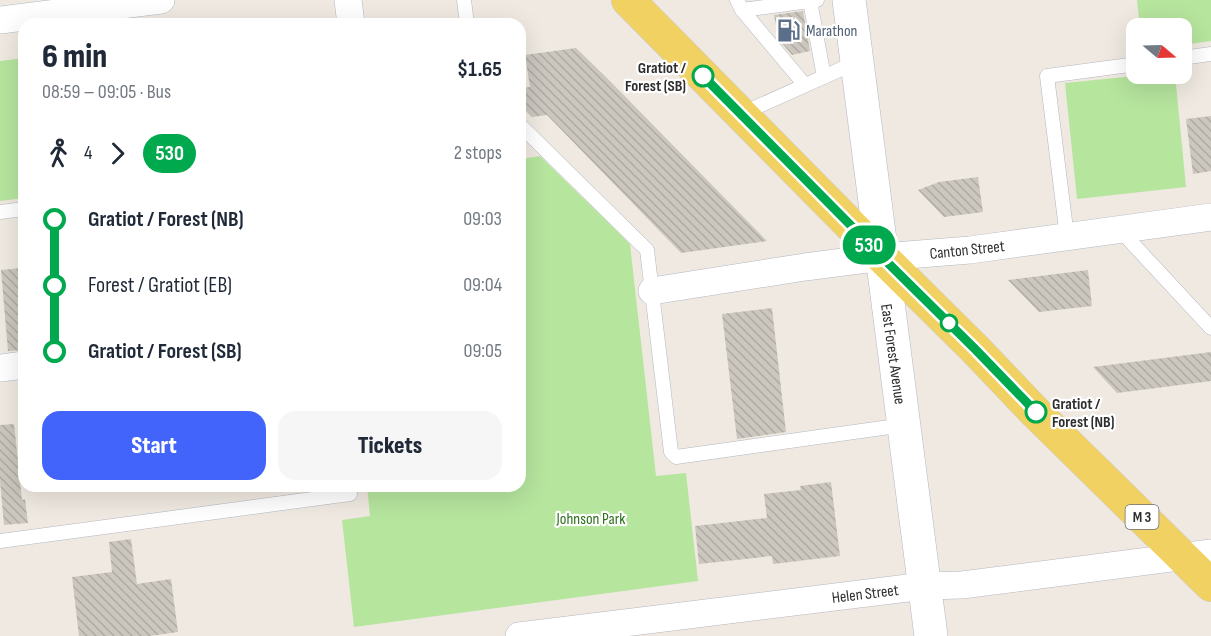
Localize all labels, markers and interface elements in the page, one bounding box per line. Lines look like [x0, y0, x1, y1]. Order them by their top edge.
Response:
fuel station icon: Marathon [775, 17, 801, 43]
north arrow [1126, 18, 1192, 84]
map controls [1126, 18, 1192, 84]
place label: Marathon [806, 22, 857, 41]
text: 6 min [42, 37, 107, 77]
text: $1.65 [457, 56, 502, 83]
place label: Gratiot / Forest (SB) [625, 59, 687, 96]
marker: Gratiot / Forest (SB) [692, 65, 714, 87]
text: 08:59 – 09:05 · Bus [42, 80, 171, 104]
icon: walk [42, 137, 75, 170]
icon: forward [101, 137, 134, 170]
text: 4 [84, 141, 92, 165]
text: 530 [155, 141, 184, 166]
text: 2 stops [454, 141, 502, 165]
text: Gratiot / Forest (NB) [88, 206, 244, 233]
text: 09:03 [463, 207, 502, 231]
line badge: 530 [834, 226, 904, 264]
text: 530 [855, 233, 883, 258]
street label: Canton Street [929, 237, 1006, 264]
text: Forest / Gratiot (EB) [88, 272, 232, 299]
text: 09:04 [463, 273, 502, 297]
street label: East Forest Avenue [876, 303, 909, 406]
unlabelled marker [940, 314, 958, 332]
text: Gratiot / Forest (SB) [88, 338, 242, 365]
text: 09:05 [464, 339, 502, 363]
place label: Gratiot / Forest (NB) [1052, 395, 1114, 432]
marker: Gratiot / Forest (NB) [1025, 401, 1047, 423]
button: Start [42, 411, 266, 480]
button: Tickets [278, 411, 502, 480]
road number: M 3 [1126, 505, 1158, 529]
park label: Johnson Park [556, 510, 625, 529]
street label: Helen Street [831, 581, 900, 608]

